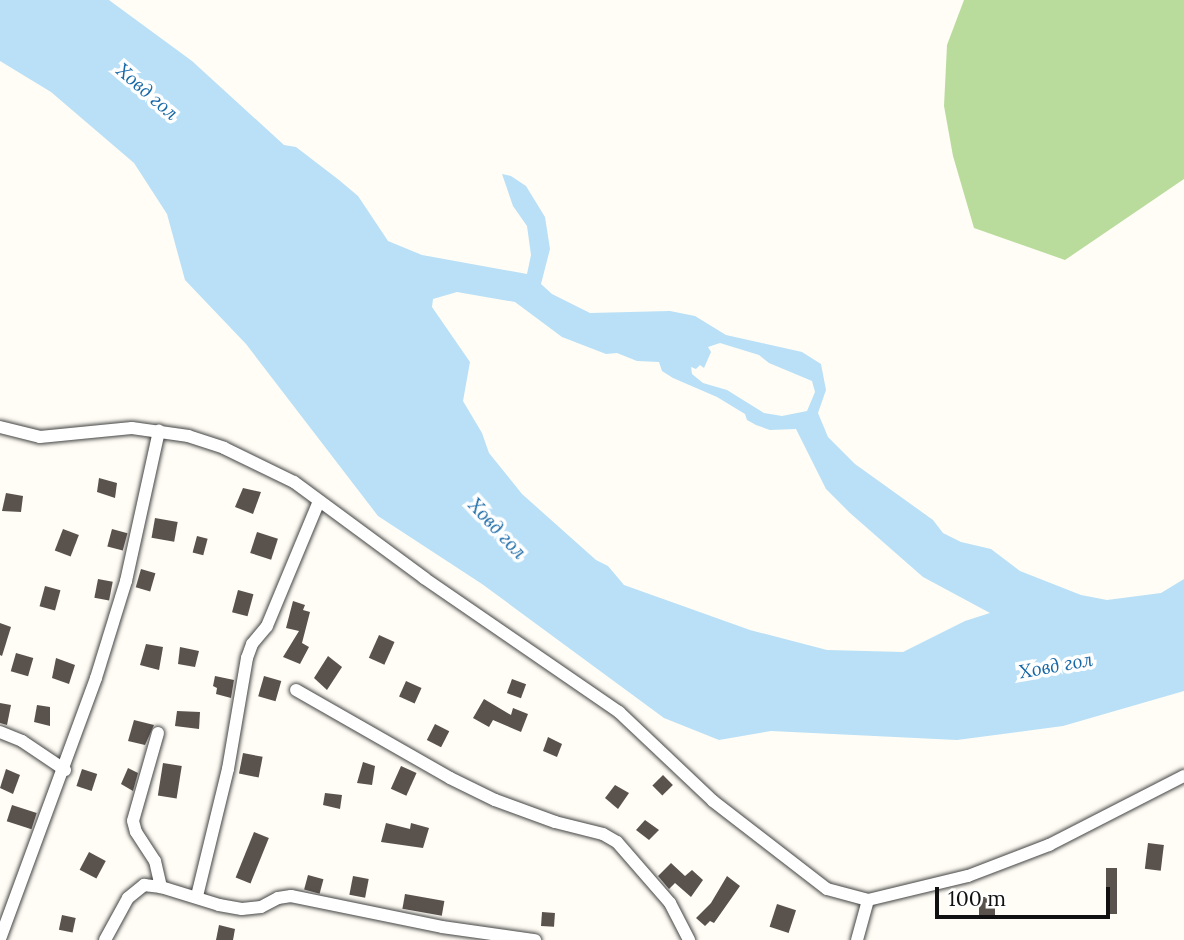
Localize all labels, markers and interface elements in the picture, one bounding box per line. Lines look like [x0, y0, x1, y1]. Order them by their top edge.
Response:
water label: Ховд гол [111, 59, 183, 125]
water label: Ховд гол [463, 494, 531, 564]
water label: Ховд гол [1017, 648, 1095, 684]
scale bar [939, 874, 1114, 918]
text: 100 m [948, 885, 1006, 912]

